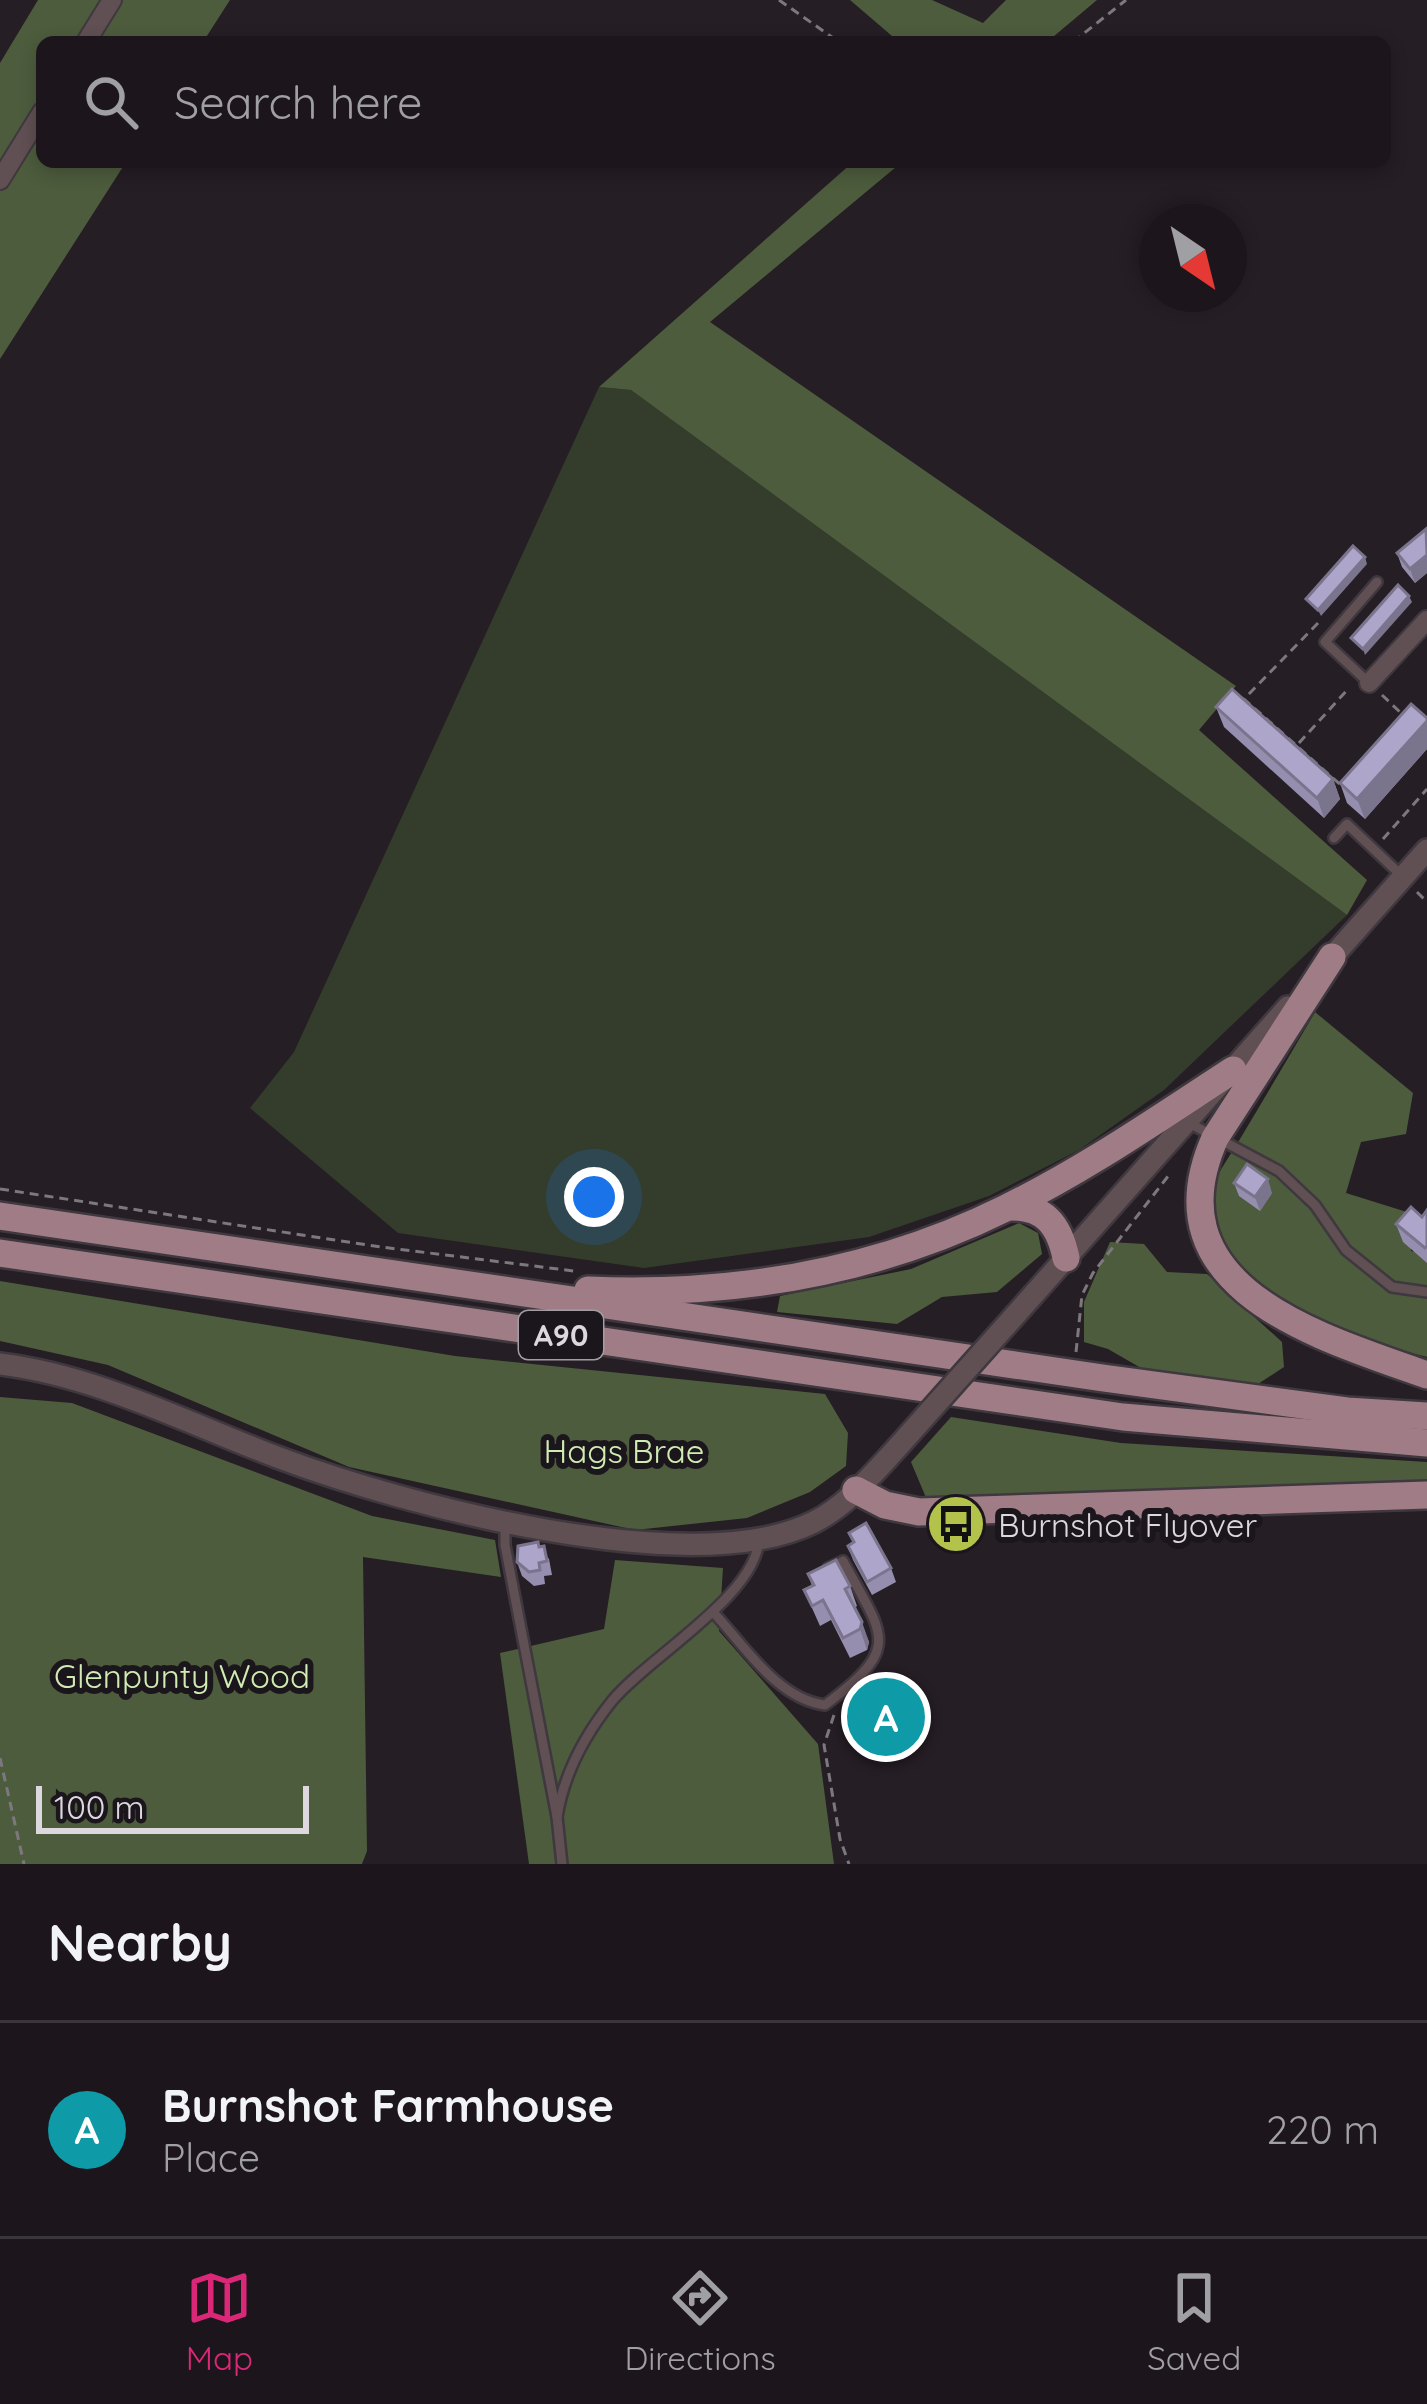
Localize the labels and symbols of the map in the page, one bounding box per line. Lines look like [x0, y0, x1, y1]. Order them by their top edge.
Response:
north arrow [1139, 204, 1247, 312]
your location [564, 1167, 624, 1227]
road number: A90 [519, 1311, 603, 1359]
park label: Hags Brae [544, 1430, 704, 1471]
bus stop icon: Burnshot Flyover [925, 1493, 987, 1555]
place label: Burnshot Flyover [998, 1504, 1257, 1545]
park label: Glenpunty Wood [54, 1655, 310, 1696]
pin: A [847, 1672, 925, 1762]
scale bar [36, 1780, 309, 1833]

